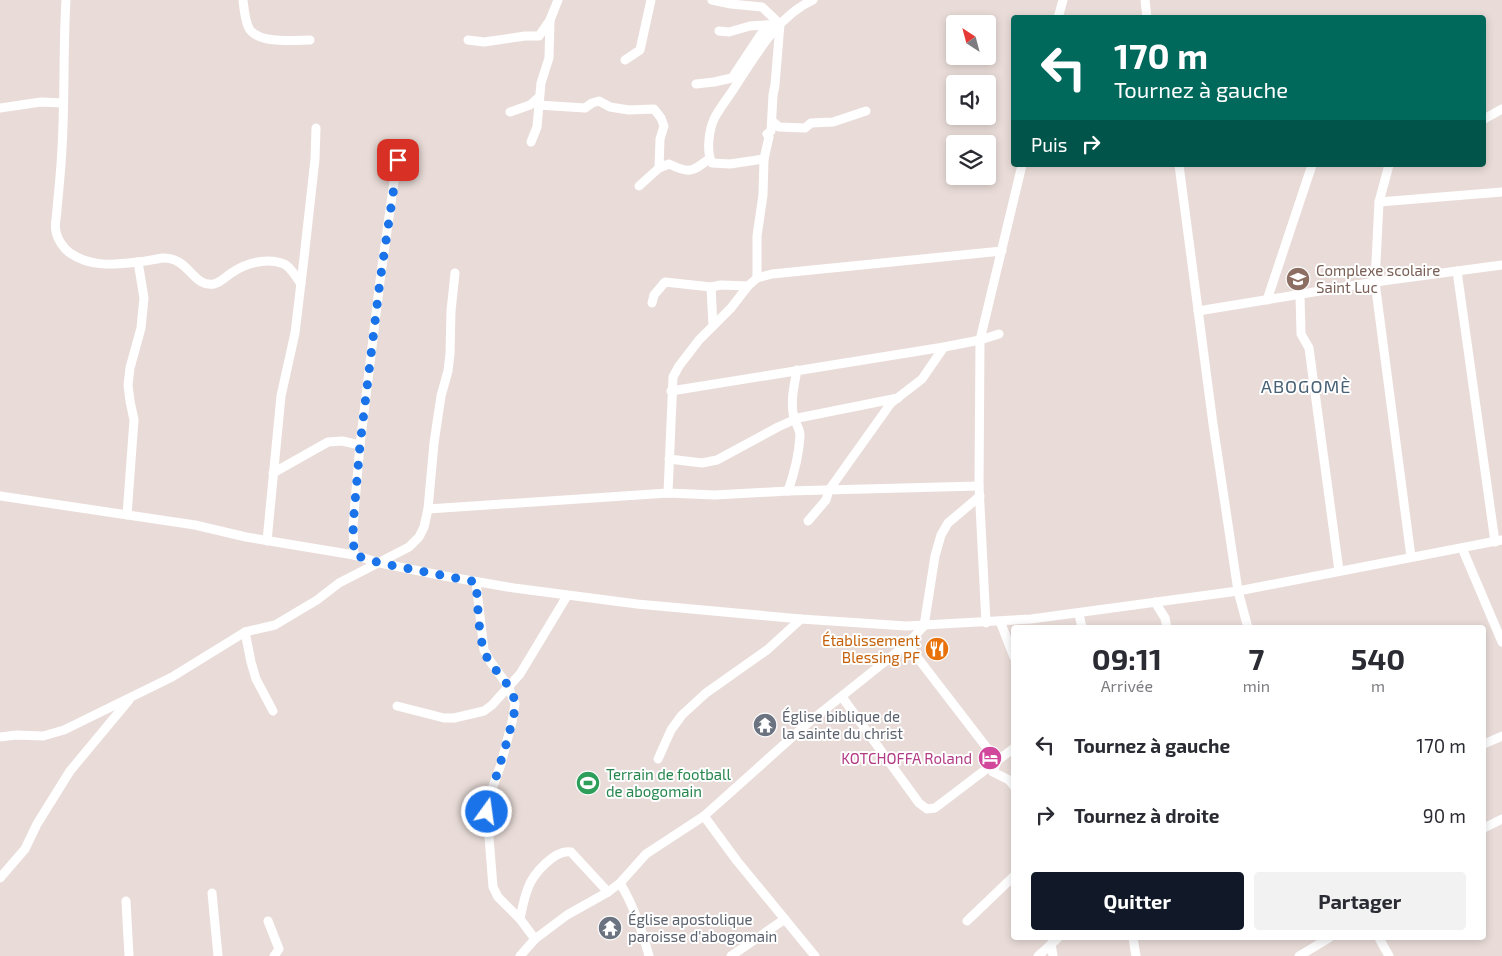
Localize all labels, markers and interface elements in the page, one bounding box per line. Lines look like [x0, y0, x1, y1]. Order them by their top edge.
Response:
north arrow [946, 15, 996, 65]
map controls [946, 15, 996, 185]
text: 170 m [1114, 34, 1208, 76]
icon: left [1031, 35, 1096, 100]
button: sound [946, 75, 996, 125]
text: Tournez à gauche [1114, 76, 1288, 102]
icon: right [1077, 130, 1105, 158]
text: Puis [1031, 133, 1067, 156]
button: layers [946, 135, 996, 185]
pin [377, 139, 419, 181]
icon: arrive [384, 146, 412, 174]
place label: Complexe scolaire Saint Luc [1316, 261, 1440, 296]
school or university icon: Complexe scolaire Saint Luc [1285, 266, 1311, 292]
district label: ABOGOMÈ [1261, 375, 1351, 397]
place label: Établissement Blessing PF [822, 631, 920, 666]
restaurant icon: Établissement Blessing PF [924, 636, 950, 662]
text: 09:11 [1092, 640, 1162, 676]
text: 7 [1248, 640, 1264, 676]
text: 540 [1351, 640, 1405, 676]
text: Arrivée [1101, 676, 1153, 695]
text: min [1243, 676, 1270, 695]
text: m [1371, 676, 1385, 695]
place label: Église biblique de la sainte du christ [782, 707, 903, 742]
temple icon: Église biblique de la sainte du christ [752, 712, 778, 738]
icon: left [1031, 731, 1059, 759]
text: Tournez à gauche [1074, 734, 1230, 757]
text: 170 m [1416, 734, 1466, 757]
hotel icon: KOTCHOFFA Roland [977, 745, 1003, 771]
place label: KOTCHOFFA Roland [841, 749, 972, 767]
place label: Terrain de football de abogomain [606, 765, 731, 800]
sports icon: Terrain de football de abogomain [575, 770, 601, 796]
position arrow [460, 785, 512, 837]
icon: right [1031, 801, 1059, 829]
text: Tournez à droite [1074, 804, 1220, 827]
text: 90 m [1423, 804, 1466, 827]
button: Quitter [1031, 872, 1244, 930]
button: Partager [1254, 872, 1466, 930]
place label: Église apostolique paroisse d'abogomain [628, 910, 777, 945]
temple icon: Église apostolique paroisse d'abogomain [597, 915, 623, 941]

